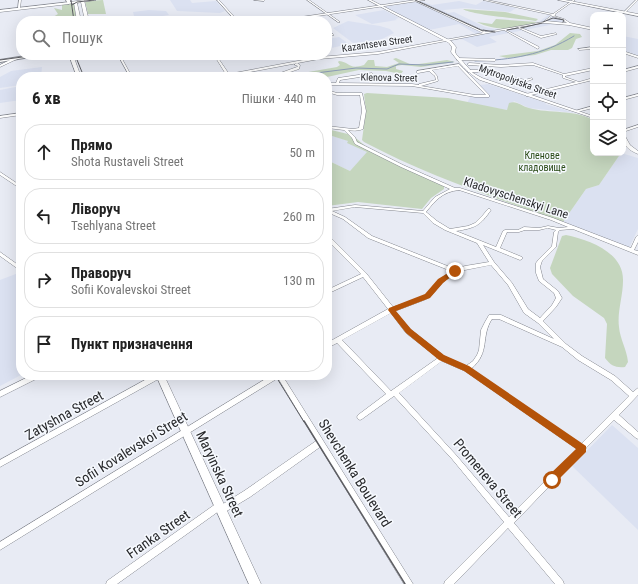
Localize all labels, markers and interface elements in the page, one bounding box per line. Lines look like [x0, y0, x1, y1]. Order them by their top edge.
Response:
map controls [590, 12, 626, 156]
button: + [590, 12, 626, 48]
search box [16, 16, 332, 60]
icon: search [30, 27, 52, 49]
text: Пошук [62, 29, 103, 47]
street label: Kazantseva Street [341, 33, 413, 54]
button: − [590, 48, 626, 84]
street label: Mytropolytska Street [478, 62, 558, 101]
street label: Klenova Street [360, 72, 418, 83]
button: locate [590, 84, 626, 120]
text: 6 хв [32, 88, 61, 108]
text: Пішки · 440 m [242, 91, 316, 106]
button: layers [590, 120, 626, 156]
text: Прямо [71, 136, 112, 154]
icon: ahead [33, 141, 55, 163]
text: 50 m [289, 145, 315, 160]
park label: Кленове кладовище [518, 150, 566, 173]
text: Shota Rustaveli Street [71, 154, 184, 169]
street label: Kladovyschenskyi Lane [462, 174, 571, 222]
text: Ліворуч [71, 200, 120, 218]
icon: left [33, 205, 55, 227]
text: 260 m [283, 209, 315, 224]
text: Tsehlyana Street [71, 218, 156, 233]
route end [446, 262, 464, 280]
text: Праворуч [71, 264, 131, 282]
icon: right [33, 269, 55, 291]
text: 130 m [283, 273, 315, 288]
text: Sofii Kovalevskoi Street [71, 282, 191, 297]
icon: arrive [33, 333, 55, 355]
text: Пункт призначення [71, 335, 193, 353]
street label: Zatyshna Street [22, 387, 106, 443]
street label: Sofii Kovalevskoi Street [72, 408, 190, 490]
street label: Shevchenka Boulevard [315, 416, 395, 530]
street label: Maryinska Street [193, 429, 247, 519]
street label: Promeneva Street [450, 435, 526, 521]
route start [543, 471, 561, 489]
street label: Franka Street [123, 506, 193, 562]

